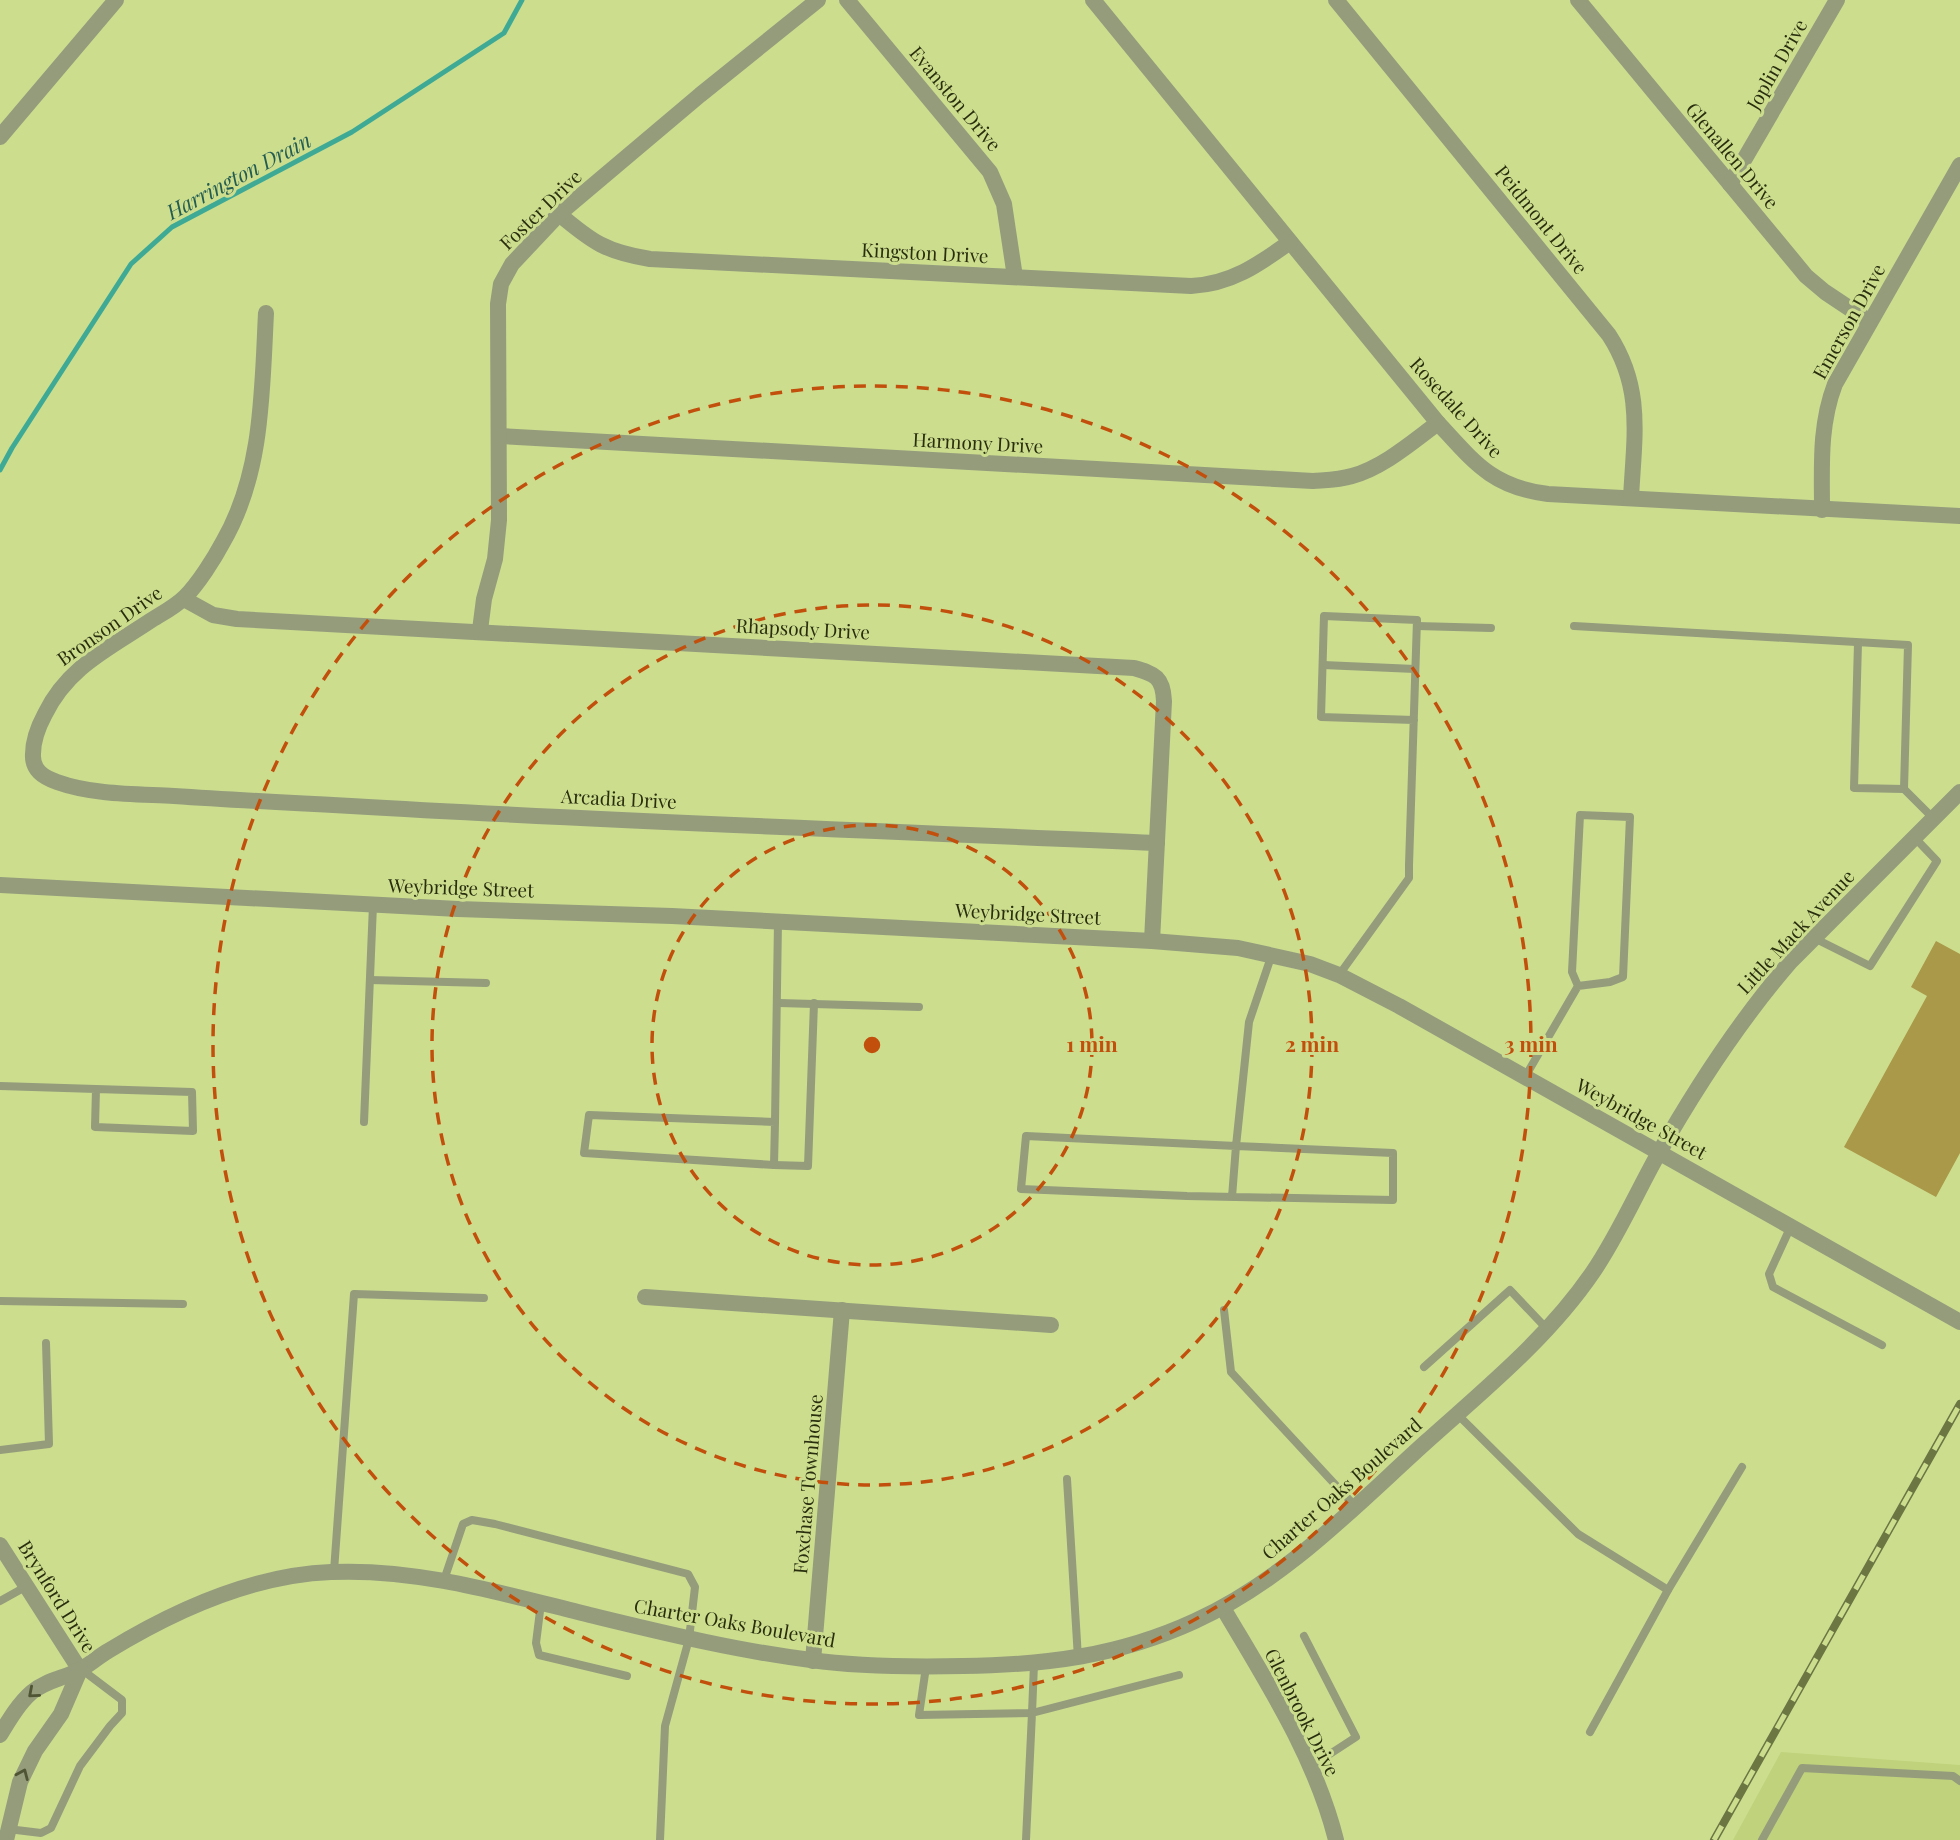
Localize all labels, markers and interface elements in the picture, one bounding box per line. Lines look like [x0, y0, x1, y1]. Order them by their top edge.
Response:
street label: Joplin Drive [1739, 14, 1812, 115]
street label: Evanston Drive [904, 40, 1008, 156]
street label: Glenallen Drive [1681, 96, 1785, 214]
water label: Harrington Drain [160, 125, 315, 225]
street label: Peidmont Drive [1490, 159, 1594, 279]
street label: Foster Drive [493, 163, 587, 255]
street label: Kingston Drive [861, 236, 989, 268]
street label: Emerson Drive [1806, 259, 1890, 383]
street label: Rosedale Drive [1405, 351, 1509, 463]
street label: Harmony Drive [912, 426, 1044, 458]
street label: Bronson Drive [51, 579, 167, 671]
street label: Rhapsody Drive [735, 612, 871, 644]
street label: Arcadia Drive [559, 782, 678, 814]
street label: Little Mack Avenue [1731, 863, 1859, 999]
street label: Weybridge Street [387, 871, 535, 903]
street label: Weybridge Street [953, 896, 1102, 930]
text: 1 min [1066, 1029, 1118, 1057]
text: 2 min [1285, 1029, 1339, 1057]
text: 3 min [1504, 1029, 1558, 1057]
centre of rings [860, 1033, 884, 1057]
street label: Weybridge Street [1571, 1071, 1712, 1165]
street label: Foxchase Townhouse [786, 1393, 828, 1575]
street label: Charter Oaks Boulevard [1255, 1411, 1427, 1565]
street label: Brynford Drive [13, 1535, 103, 1657]
street label: Charter Oaks Boulevard [632, 1591, 838, 1653]
street label: Glenbrook Drive [1260, 1644, 1346, 1780]
one-way arrow [28, 1685, 41, 1697]
one-way arrow [15, 1769, 29, 1781]

